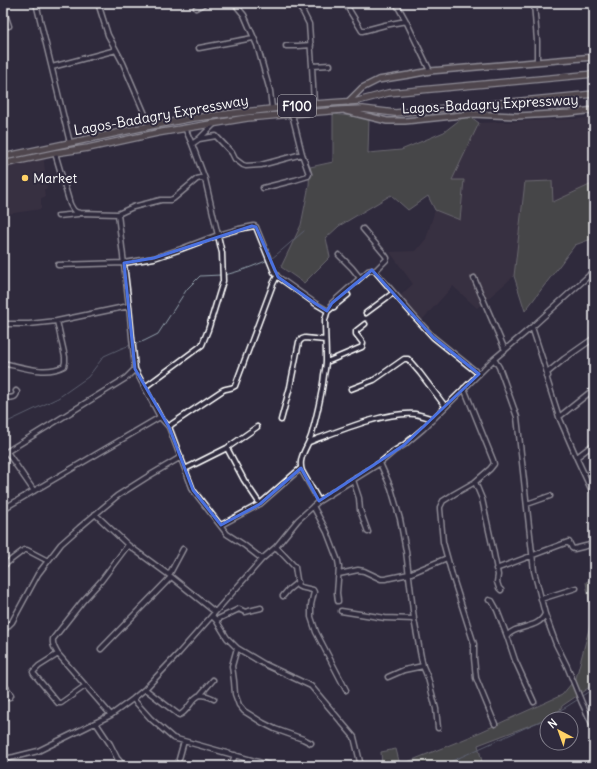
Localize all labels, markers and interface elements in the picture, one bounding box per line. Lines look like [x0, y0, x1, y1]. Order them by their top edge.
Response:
street label: Lagos-Badagry Expressway [401, 90, 579, 118]
street label: Lagos-Badagry Expressway [72, 91, 250, 139]
road number: F100 [278, 95, 316, 117]
place label: Market [33, 169, 78, 187]
marker: Market [20, 173, 30, 183]
north arrow [539, 711, 579, 751]
text: N [545, 716, 560, 731]

